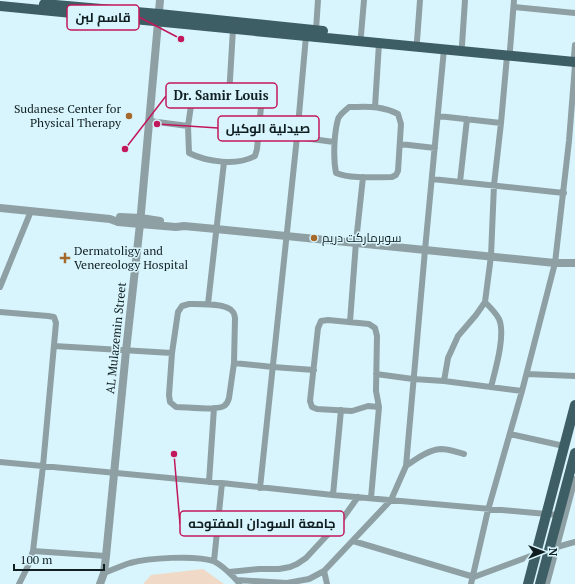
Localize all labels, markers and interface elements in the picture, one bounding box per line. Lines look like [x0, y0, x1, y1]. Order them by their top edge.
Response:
callout: قاسم لبن [67, 5, 139, 30]
text: قاسم لبن [75, 8, 131, 27]
callout: Dr. Samir Louis [166, 83, 277, 108]
text: Dr. Samir Louis [173, 86, 269, 104]
place label: Sudanese Center for Physical Therapy [14, 101, 122, 130]
marker: Sudanese Center for Physical Therapy [124, 111, 134, 121]
callout: صيدلية الوكيل [218, 116, 319, 141]
text: صيدلية الوكيل [226, 119, 310, 137]
place label: سوبرماركت دريم [322, 230, 401, 246]
marker: سوبرماركت دريم [309, 233, 319, 243]
place label: Dermatoligy and Venereology Hospital [74, 243, 189, 272]
marker: Dermatoligy and Venereology Hospital [59, 252, 71, 264]
street label: AL Mulazemin Street [102, 281, 129, 395]
callout: جامعة السودان المفتوحه [180, 511, 344, 536]
text: جامعة السودان المفتوحه [188, 514, 336, 532]
north arrow [523, 532, 563, 572]
scale bar [14, 546, 104, 572]
text: N [546, 548, 560, 557]
text: 100 m [20, 552, 53, 567]

